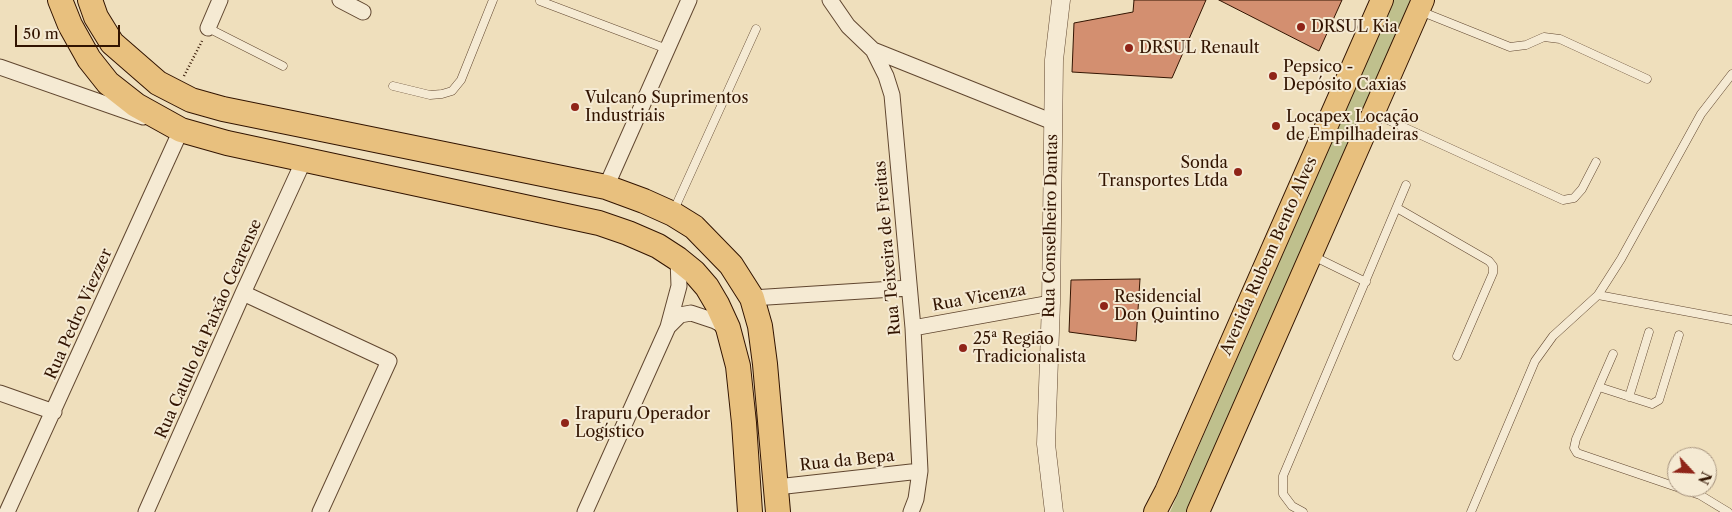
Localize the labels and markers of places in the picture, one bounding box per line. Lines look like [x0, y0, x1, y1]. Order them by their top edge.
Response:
place label: DRSUL Kia [1311, 17, 1398, 37]
marker: DRSUL Kia [1295, 21, 1307, 33]
place label: DRSUL Renault [1139, 38, 1259, 58]
marker: DRSUL Renault [1123, 42, 1135, 54]
place label: Pepsico - Depósito Caxias [1283, 57, 1407, 95]
marker: Pepsico - Depósito Caxias [1267, 70, 1279, 82]
place label: Vulcano Suprimentos Industriais [585, 88, 748, 126]
marker: Vulcano Suprimentos Industriais [569, 101, 581, 113]
place label: Locapex Locação de Empilhadeiras [1286, 107, 1419, 145]
marker: Locapex Locação de Empilhadeiras [1270, 120, 1282, 132]
place label: Sonda Transportes Ltda [1098, 153, 1228, 191]
marker: Sonda Transportes Ltda [1232, 166, 1244, 178]
place label: Residencial Don Quintino [1114, 287, 1219, 325]
marker: Residencial Don Quintino [1098, 300, 1110, 312]
place label: 25ª Região Tradicionalista [973, 329, 1086, 367]
marker: 25ª Região Tradicionalista [957, 342, 969, 354]
place label: Irapuru Operador Logístico [575, 404, 710, 442]
marker: Irapuru Operador Logístico [559, 417, 571, 429]

